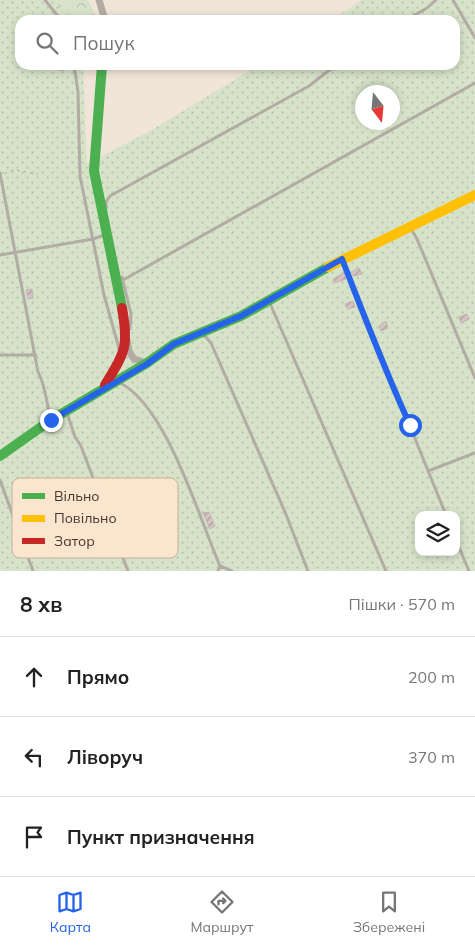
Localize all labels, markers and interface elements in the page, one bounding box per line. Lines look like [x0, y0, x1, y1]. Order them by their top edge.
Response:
search box [15, 15, 460, 70]
icon: search [33, 29, 61, 57]
text: Пошук [73, 31, 135, 55]
north arrow [355, 85, 400, 130]
route end [40, 409, 63, 432]
route start [399, 414, 422, 437]
legend [12, 478, 178, 558]
text: Вільно [54, 487, 99, 505]
text: Повільно [54, 509, 117, 527]
map controls [415, 511, 460, 556]
button: layers [415, 511, 460, 556]
text: Затор [54, 532, 95, 550]
text: 8 хв [20, 591, 62, 617]
text: Пішки · 570 m [349, 594, 455, 614]
icon: ahead [20, 663, 48, 691]
text: Прямо [67, 665, 129, 689]
text: 200 m [408, 667, 455, 687]
icon: left [20, 743, 48, 771]
text: Ліворуч [67, 745, 143, 769]
text: 370 m [408, 747, 455, 767]
icon: arrive [20, 823, 48, 851]
text: Пункт призначення [67, 825, 255, 849]
tab: Карта [50, 888, 91, 936]
tab: Маршрут [190, 888, 253, 936]
tab: Збережені [353, 888, 425, 936]

